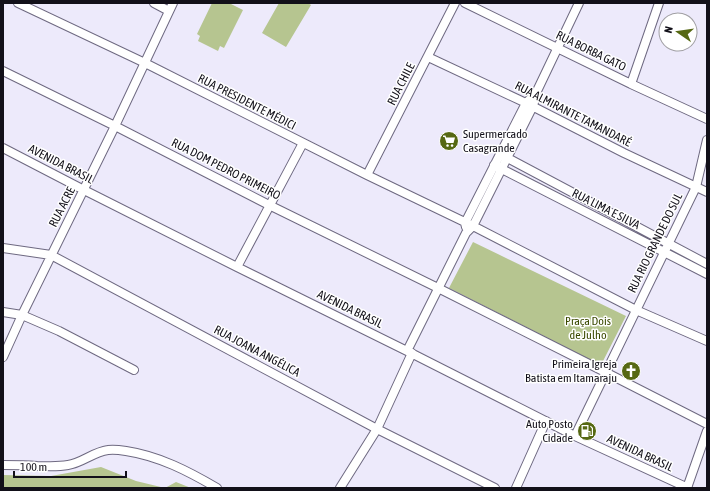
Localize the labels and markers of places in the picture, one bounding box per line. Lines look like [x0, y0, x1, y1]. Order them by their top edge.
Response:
place label: Supermercado Casagrande [463, 127, 528, 155]
supermarket icon: Supermercado Casagrande [438, 130, 460, 152]
place label: Primeira Igreja Batista em Itamaraju [525, 357, 617, 385]
church icon: Primeira Igreja Batista em Itamaraju [620, 360, 642, 382]
place label: Auto Posto Cidade [526, 417, 573, 445]
fuel station icon: Auto Posto Cidade [576, 420, 598, 442]

